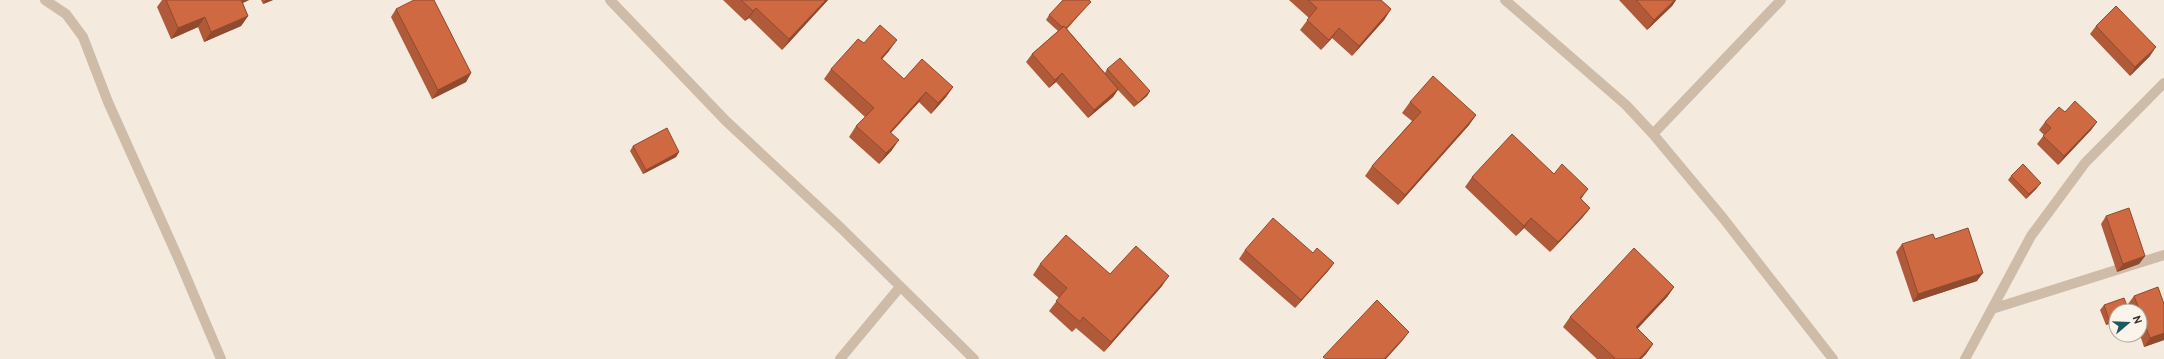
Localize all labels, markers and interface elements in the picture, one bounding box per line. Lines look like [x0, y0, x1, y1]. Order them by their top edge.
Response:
north arrow [2108, 303, 2148, 343]
text: N [2129, 314, 2144, 326]

